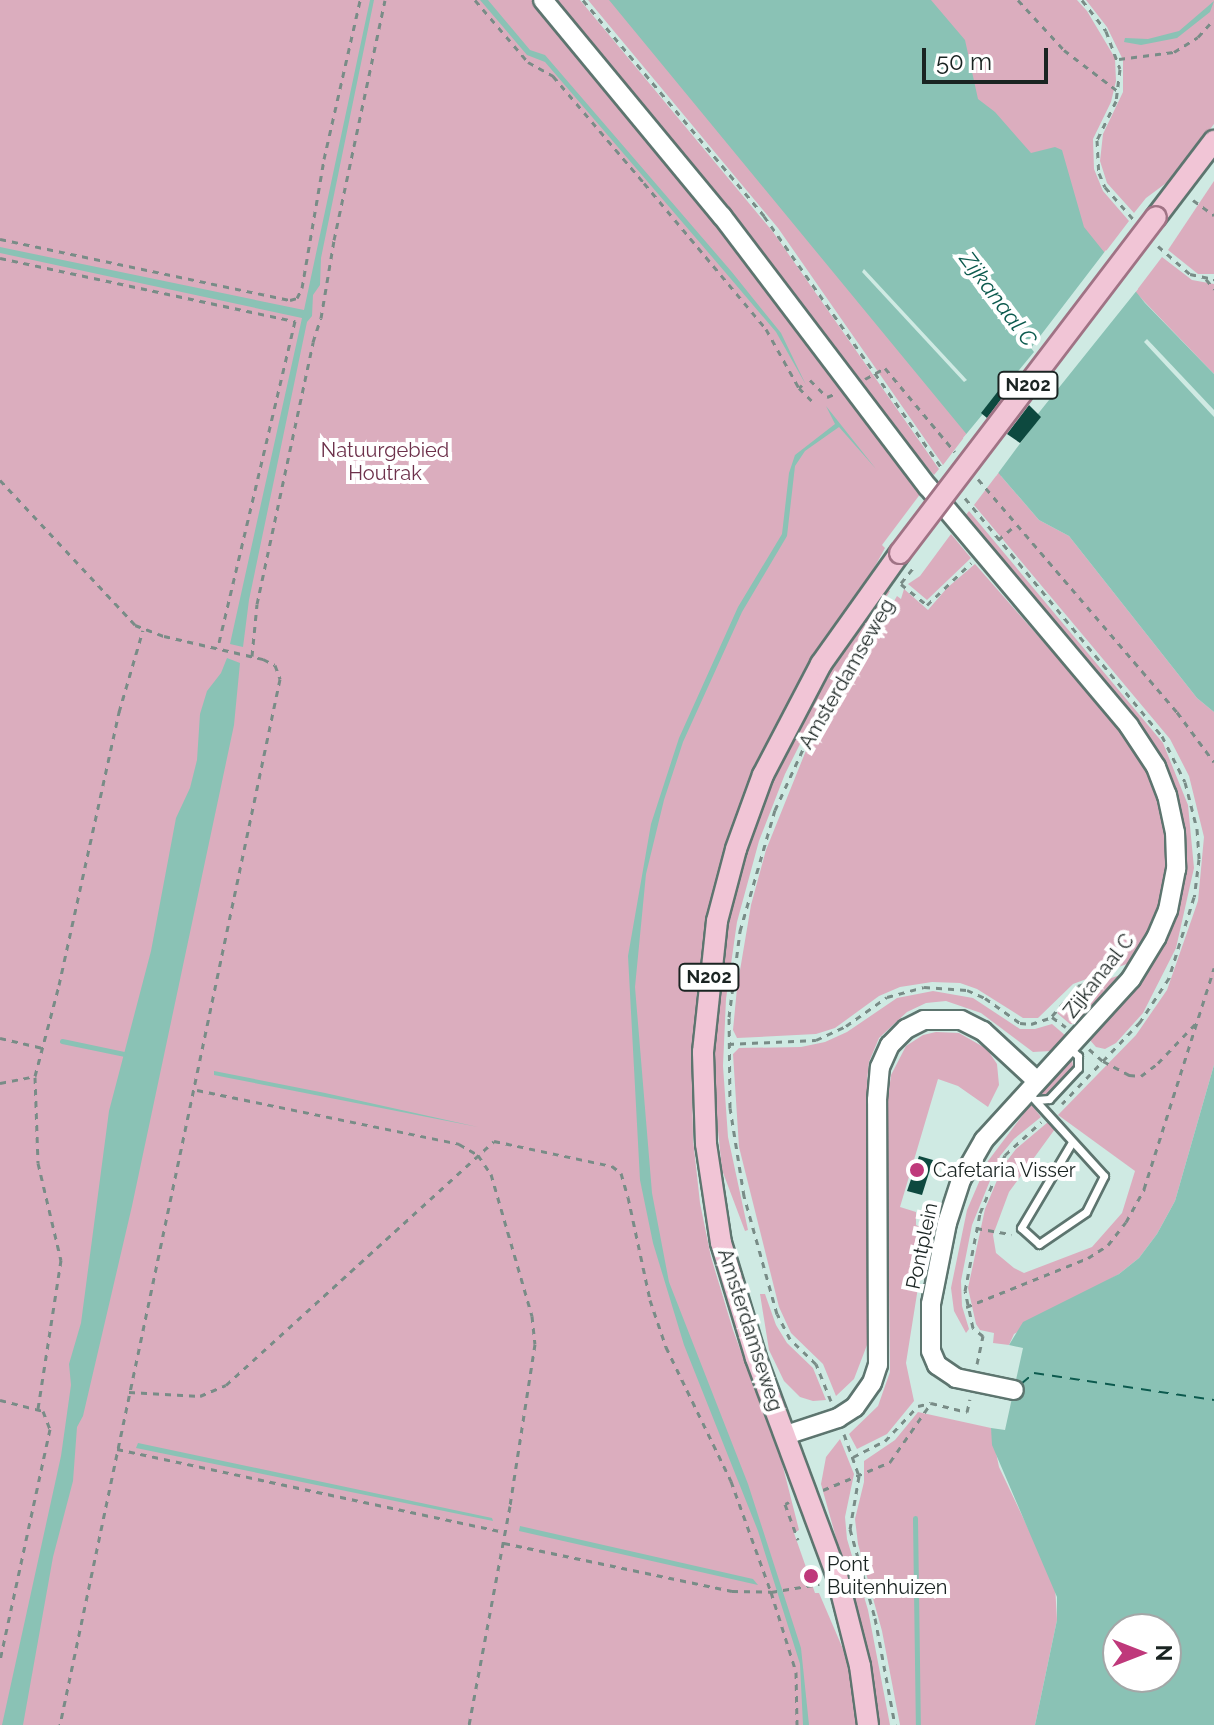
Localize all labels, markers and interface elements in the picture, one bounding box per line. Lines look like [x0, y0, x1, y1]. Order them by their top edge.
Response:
scale bar [926, 32, 1052, 82]
text: 50 m [936, 47, 992, 76]
water label: Zijkanaal C [954, 246, 1042, 352]
road number: N202 [996, 371, 1060, 399]
park label: Natuurgebied Houtrak [321, 439, 449, 486]
street label: Amsterdamseweg [794, 595, 900, 753]
street label: Zijkanaal C [1059, 929, 1139, 1023]
road number: N202 [677, 963, 741, 991]
place label: Cafetaria Visser [933, 1158, 1076, 1182]
marker: Cafetaria Visser [908, 1161, 926, 1179]
street label: Pontplein [901, 1200, 943, 1292]
street label: Amsterdamseweg [712, 1246, 788, 1414]
place label: Pont Buitenhuizen [827, 1552, 947, 1599]
marker: Pont Buitenhuizen [802, 1567, 820, 1585]
north arrow [1102, 1613, 1182, 1693]
text: N [1151, 1645, 1177, 1661]

